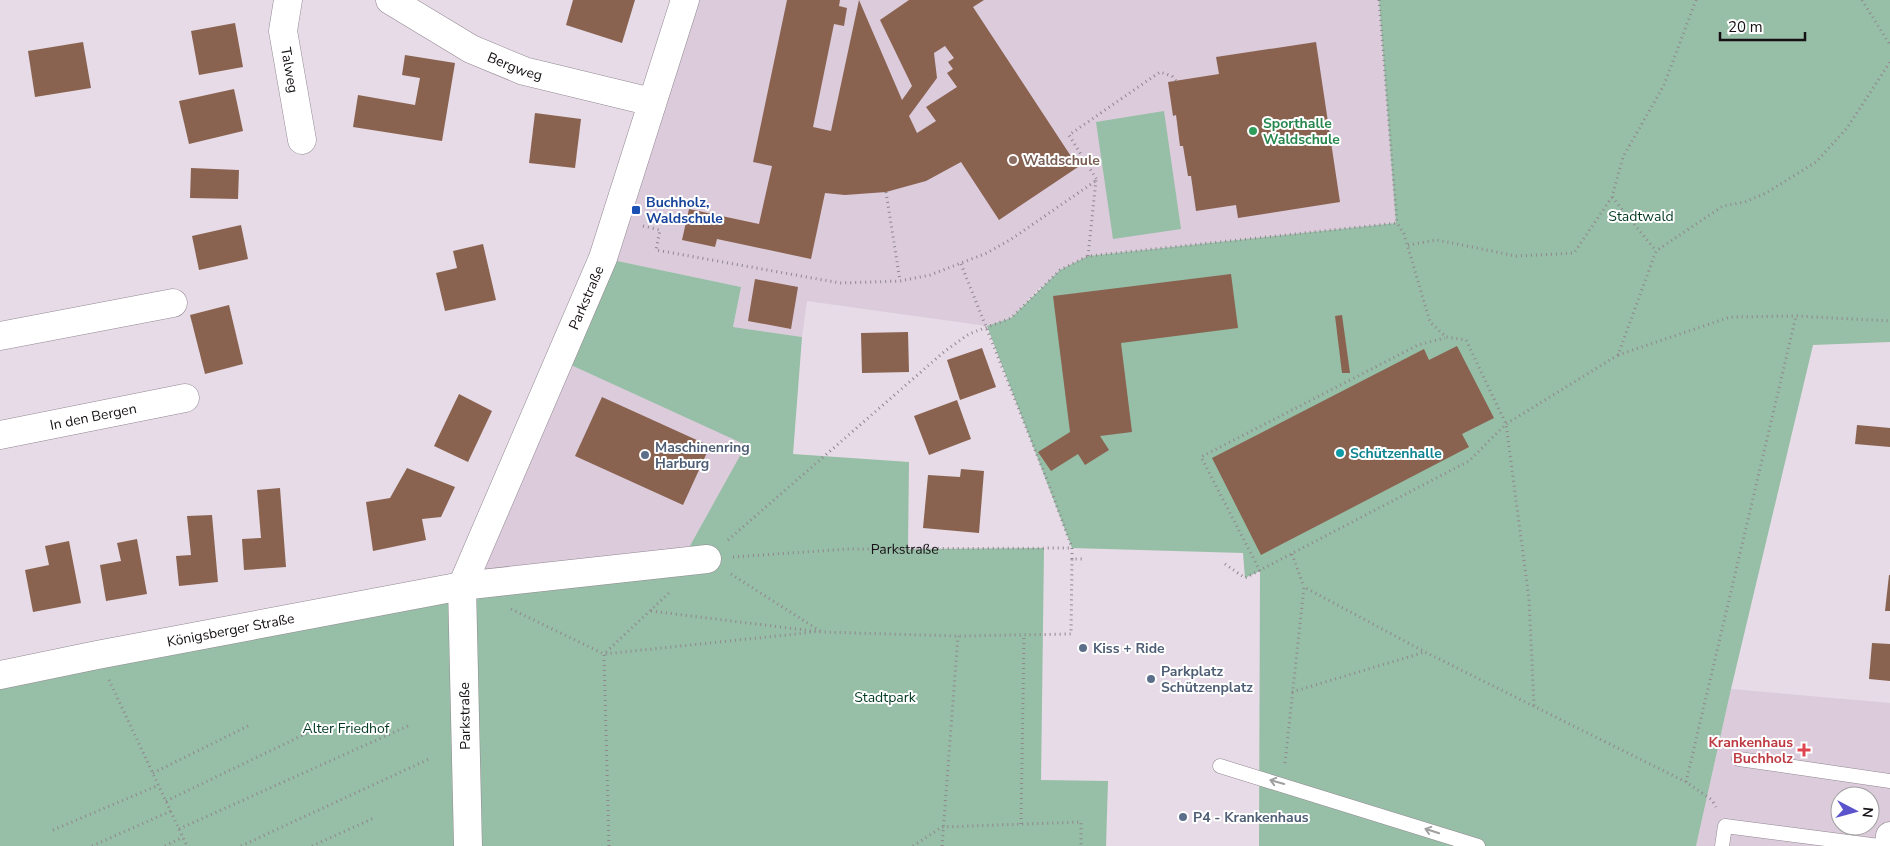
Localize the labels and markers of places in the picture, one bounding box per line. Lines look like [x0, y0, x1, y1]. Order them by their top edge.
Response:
place label: Sporthalle Waldschule [1263, 114, 1340, 149]
marker: Sporthalle Waldschule [1247, 125, 1259, 137]
place label: Waldschule [1023, 151, 1100, 170]
marker: Waldschule [1007, 154, 1019, 166]
place label: Buchholz, Waldschule [646, 193, 723, 228]
marker: Buchholz, Waldschule [630, 204, 642, 216]
place label: Maschinenring Harburg [655, 438, 750, 473]
place label: Schützenhalle [1350, 444, 1442, 463]
marker: Schützenhalle [1334, 447, 1346, 459]
marker: Maschinenring Harburg [639, 449, 651, 461]
place label: Kiss + Ride [1093, 639, 1165, 658]
marker: Kiss + Ride [1077, 642, 1089, 654]
place label: Parkplatz Schützenplatz [1161, 662, 1253, 697]
marker: Parkplatz Schützenplatz [1145, 673, 1157, 685]
place label: Krankenhaus Buchholz [1709, 733, 1793, 768]
marker: Krankenhaus Buchholz [1797, 743, 1811, 757]
place label: P4 - Krankenhaus [1193, 808, 1309, 827]
marker: P4 - Krankenhaus [1177, 811, 1189, 823]

